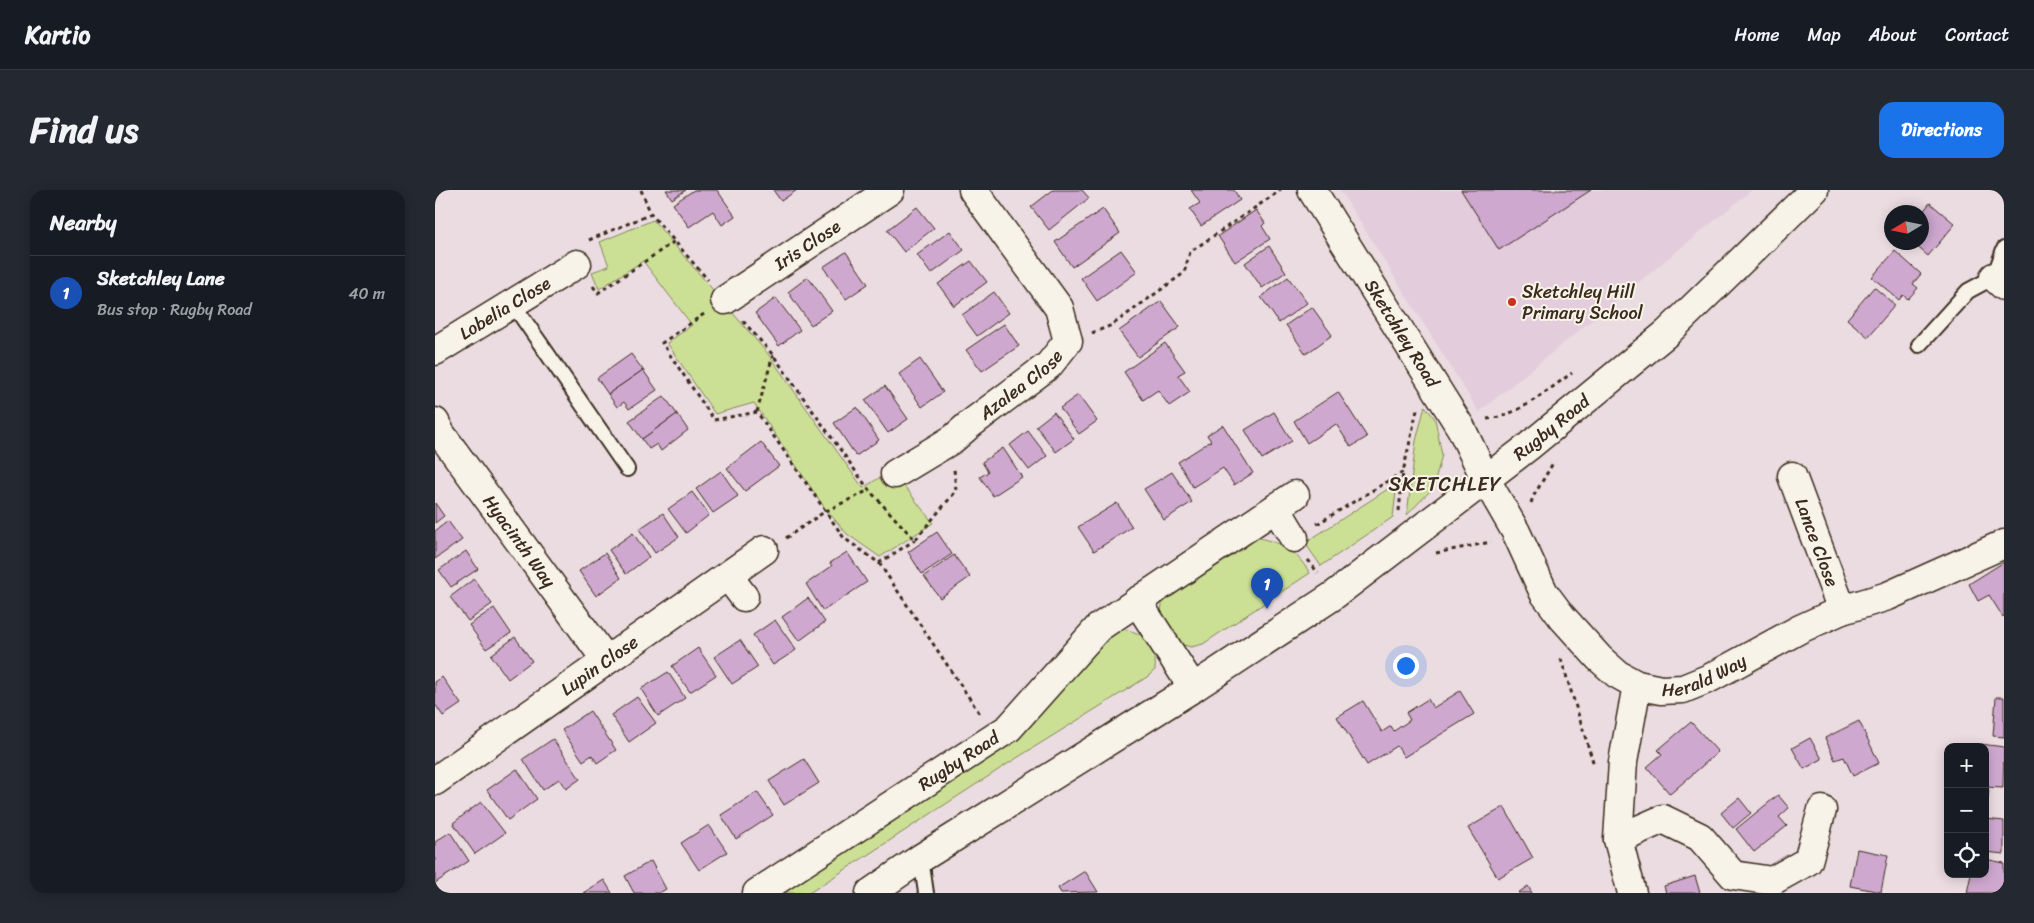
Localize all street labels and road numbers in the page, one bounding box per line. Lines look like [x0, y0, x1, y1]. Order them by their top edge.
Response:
street label: Iris Close [766, 211, 848, 280]
street label: Lobelia Close [453, 267, 557, 349]
street label: Sketchley Road [1355, 273, 1449, 395]
street label: Azalea Close [971, 342, 1072, 429]
street label: Rugby Road [1506, 385, 1598, 469]
street label: Hyacinth Way [474, 488, 565, 595]
street label: Lance Close [1786, 493, 1848, 592]
street label: Lupin Close [554, 627, 645, 704]
street label: Herald Way [1661, 645, 1753, 706]
street label: Rugby Road [911, 722, 1007, 800]

